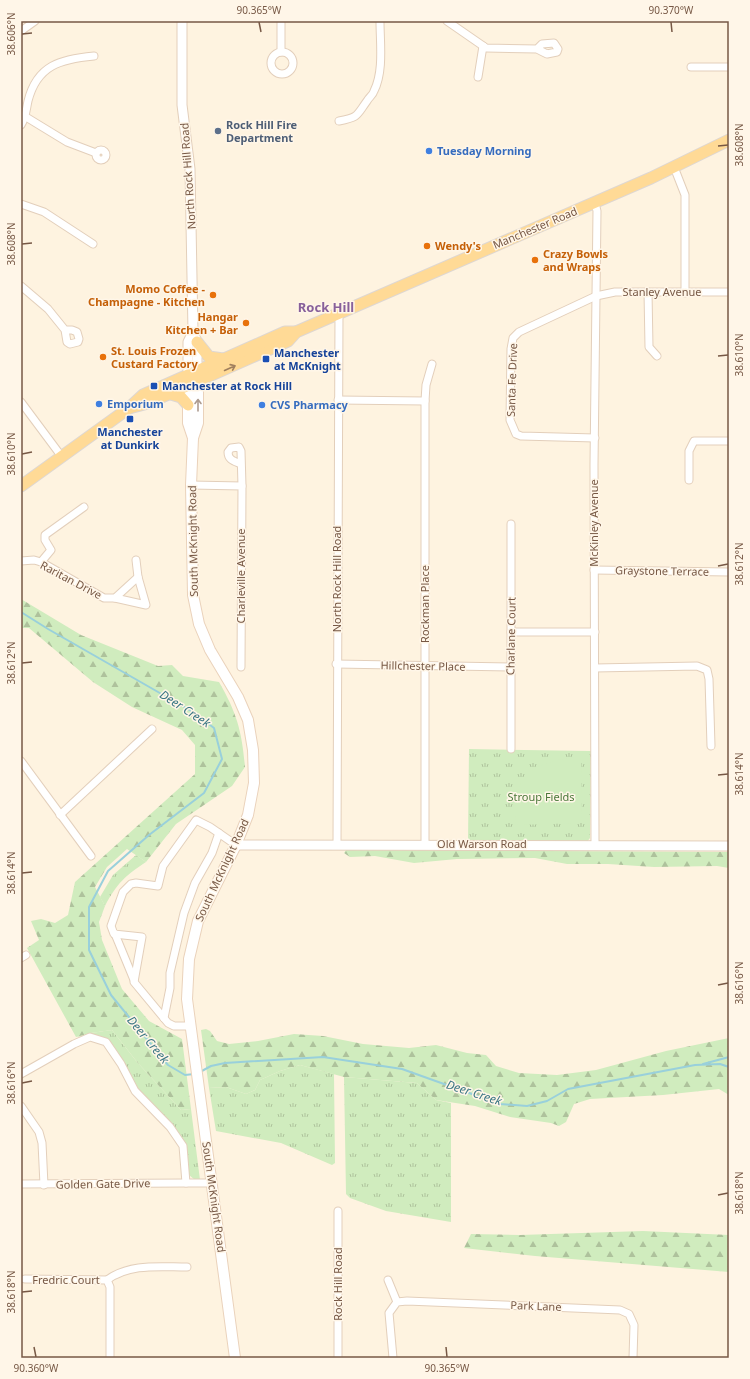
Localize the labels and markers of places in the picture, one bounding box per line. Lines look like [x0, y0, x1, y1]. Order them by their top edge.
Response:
place label: Rock Hill Fire Department [226, 117, 298, 145]
marker: Rock Hill Fire Department [213, 126, 223, 136]
place label: Tuesday Morning [437, 143, 531, 158]
marker: Tuesday Morning [424, 146, 434, 156]
place label: Wendy's [435, 238, 481, 253]
marker: Wendy's [422, 241, 432, 251]
place label: Crazy Bowls and Wraps [543, 246, 609, 274]
marker: Crazy Bowls and Wraps [530, 255, 540, 265]
place label: Momo Coffee - Champagne - Kitchen [88, 281, 205, 309]
marker: Momo Coffee - Champagne - Kitchen [208, 290, 218, 300]
place label: Hangar Kitchen + Bar [165, 309, 238, 337]
marker: Hangar Kitchen + Bar [241, 318, 251, 328]
place label: St. Louis Frozen Custard Factory [111, 343, 198, 371]
place label: Manchester at McKnight [274, 345, 341, 373]
marker: St. Louis Frozen Custard Factory [98, 352, 108, 362]
marker: Manchester at McKnight [261, 354, 271, 364]
place label: Manchester at Rock Hill [162, 378, 292, 393]
marker: Manchester at Rock Hill [149, 381, 159, 391]
place label: Emporium [107, 396, 164, 411]
place label: CVS Pharmacy [270, 397, 349, 412]
marker: Emporium [94, 399, 104, 409]
marker: CVS Pharmacy [257, 400, 267, 410]
marker: Manchester at Dunkirk [125, 414, 135, 424]
place label: Manchester at Dunkirk [97, 424, 163, 452]

